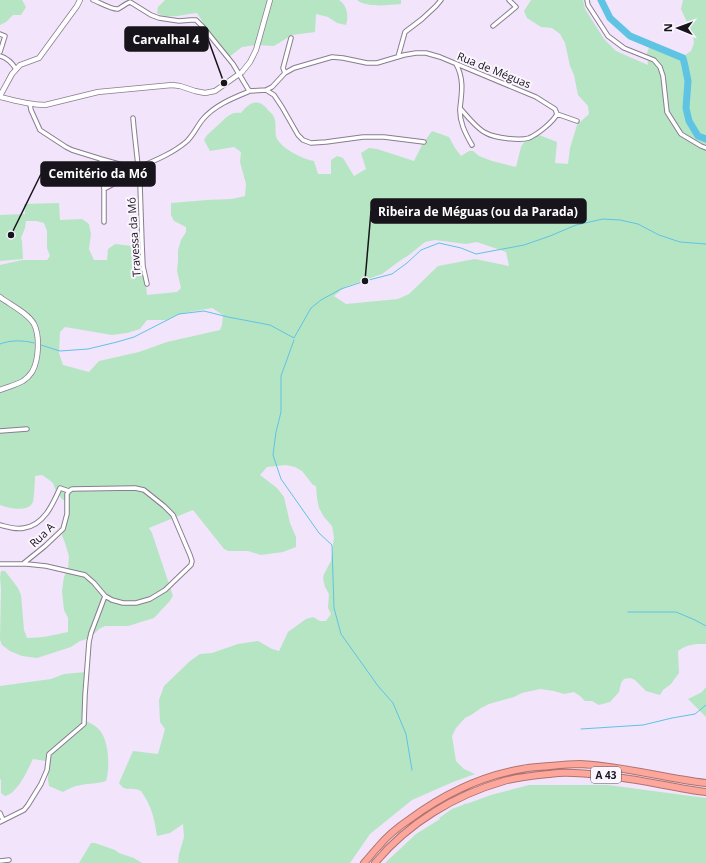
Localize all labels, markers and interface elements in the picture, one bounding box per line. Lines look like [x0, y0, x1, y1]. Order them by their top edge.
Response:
north arrow [658, 8, 698, 48]
text: N [660, 23, 675, 32]
callout: Carvalhal 4 [125, 27, 208, 51]
text: Carvalhal 4 [133, 31, 200, 48]
street label: Rua de Méguas [455, 48, 533, 91]
callout: Cemitério da Mó [41, 162, 155, 186]
text: Cemitério da Mó [49, 165, 147, 182]
street label: Travessa da Mó [123, 196, 144, 277]
callout: Ribeira de Méguas (ou da Parada) [371, 199, 586, 223]
text: Ribeira de Méguas (ou da Parada) [378, 203, 578, 220]
street label: Rua A [26, 519, 57, 550]
road number: A 43 [591, 767, 621, 783]

